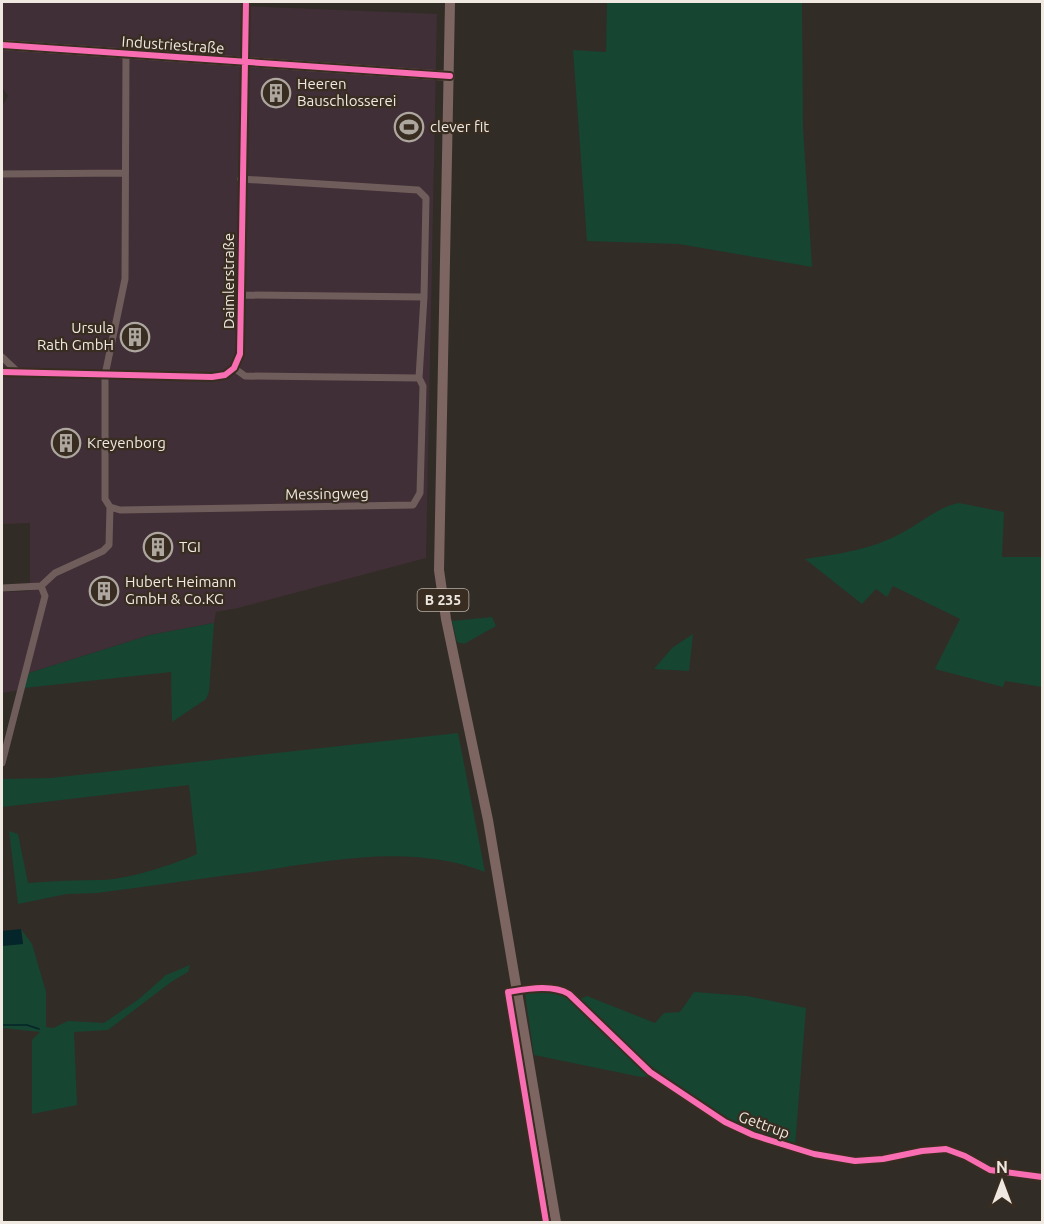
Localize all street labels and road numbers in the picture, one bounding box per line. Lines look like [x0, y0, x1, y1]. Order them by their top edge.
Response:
street label: Industriestraße [121, 32, 225, 57]
street label: Daimlerstraße [220, 233, 237, 329]
street label: Messingweg [285, 484, 369, 503]
road number: B 235 [418, 589, 468, 611]
street label: Gettrup [736, 1107, 792, 1142]

